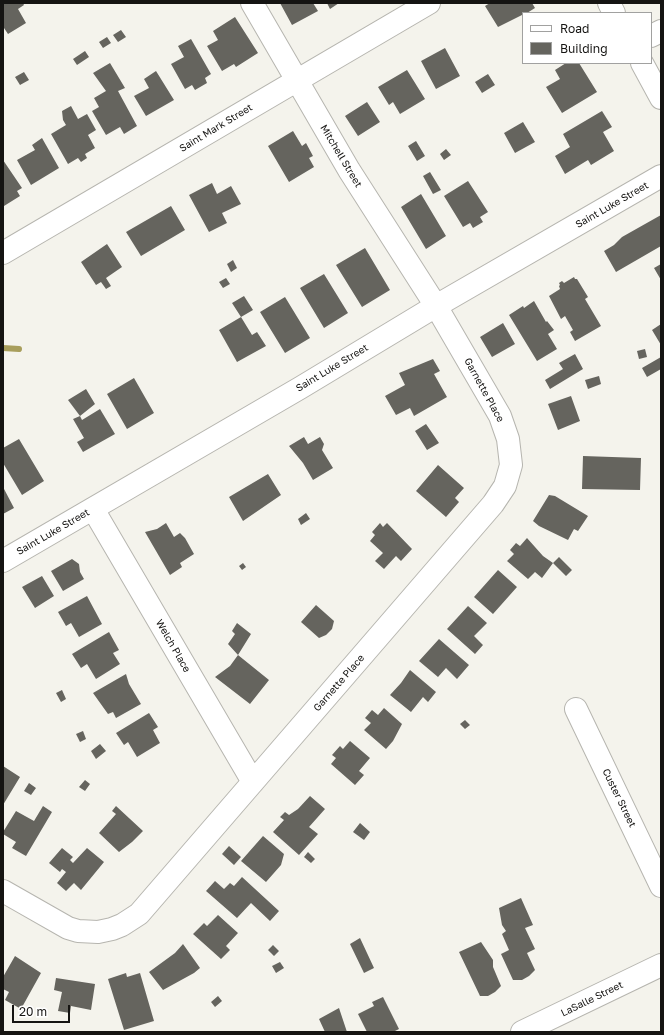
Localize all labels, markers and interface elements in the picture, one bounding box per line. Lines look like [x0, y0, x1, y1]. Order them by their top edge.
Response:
legend [522, 12, 652, 64]
text: Road [560, 21, 589, 36]
text: Building [560, 41, 608, 56]
street label: Saint Mark Street [177, 101, 255, 155]
street label: Mitchell Street [318, 122, 364, 190]
street label: Saint Luke Street [573, 179, 651, 231]
street label: Saint Luke Street [294, 342, 370, 394]
street label: Garnette Place [461, 356, 507, 424]
street label: Saint Luke Street [14, 506, 92, 558]
street label: Welch Place [153, 618, 193, 674]
street label: Garnette Place [311, 652, 367, 714]
street label: Custer Street [600, 767, 638, 829]
street label: LaSalle Street [559, 979, 625, 1019]
scale bar [14, 997, 72, 1023]
text: 20 m [19, 1004, 47, 1019]

